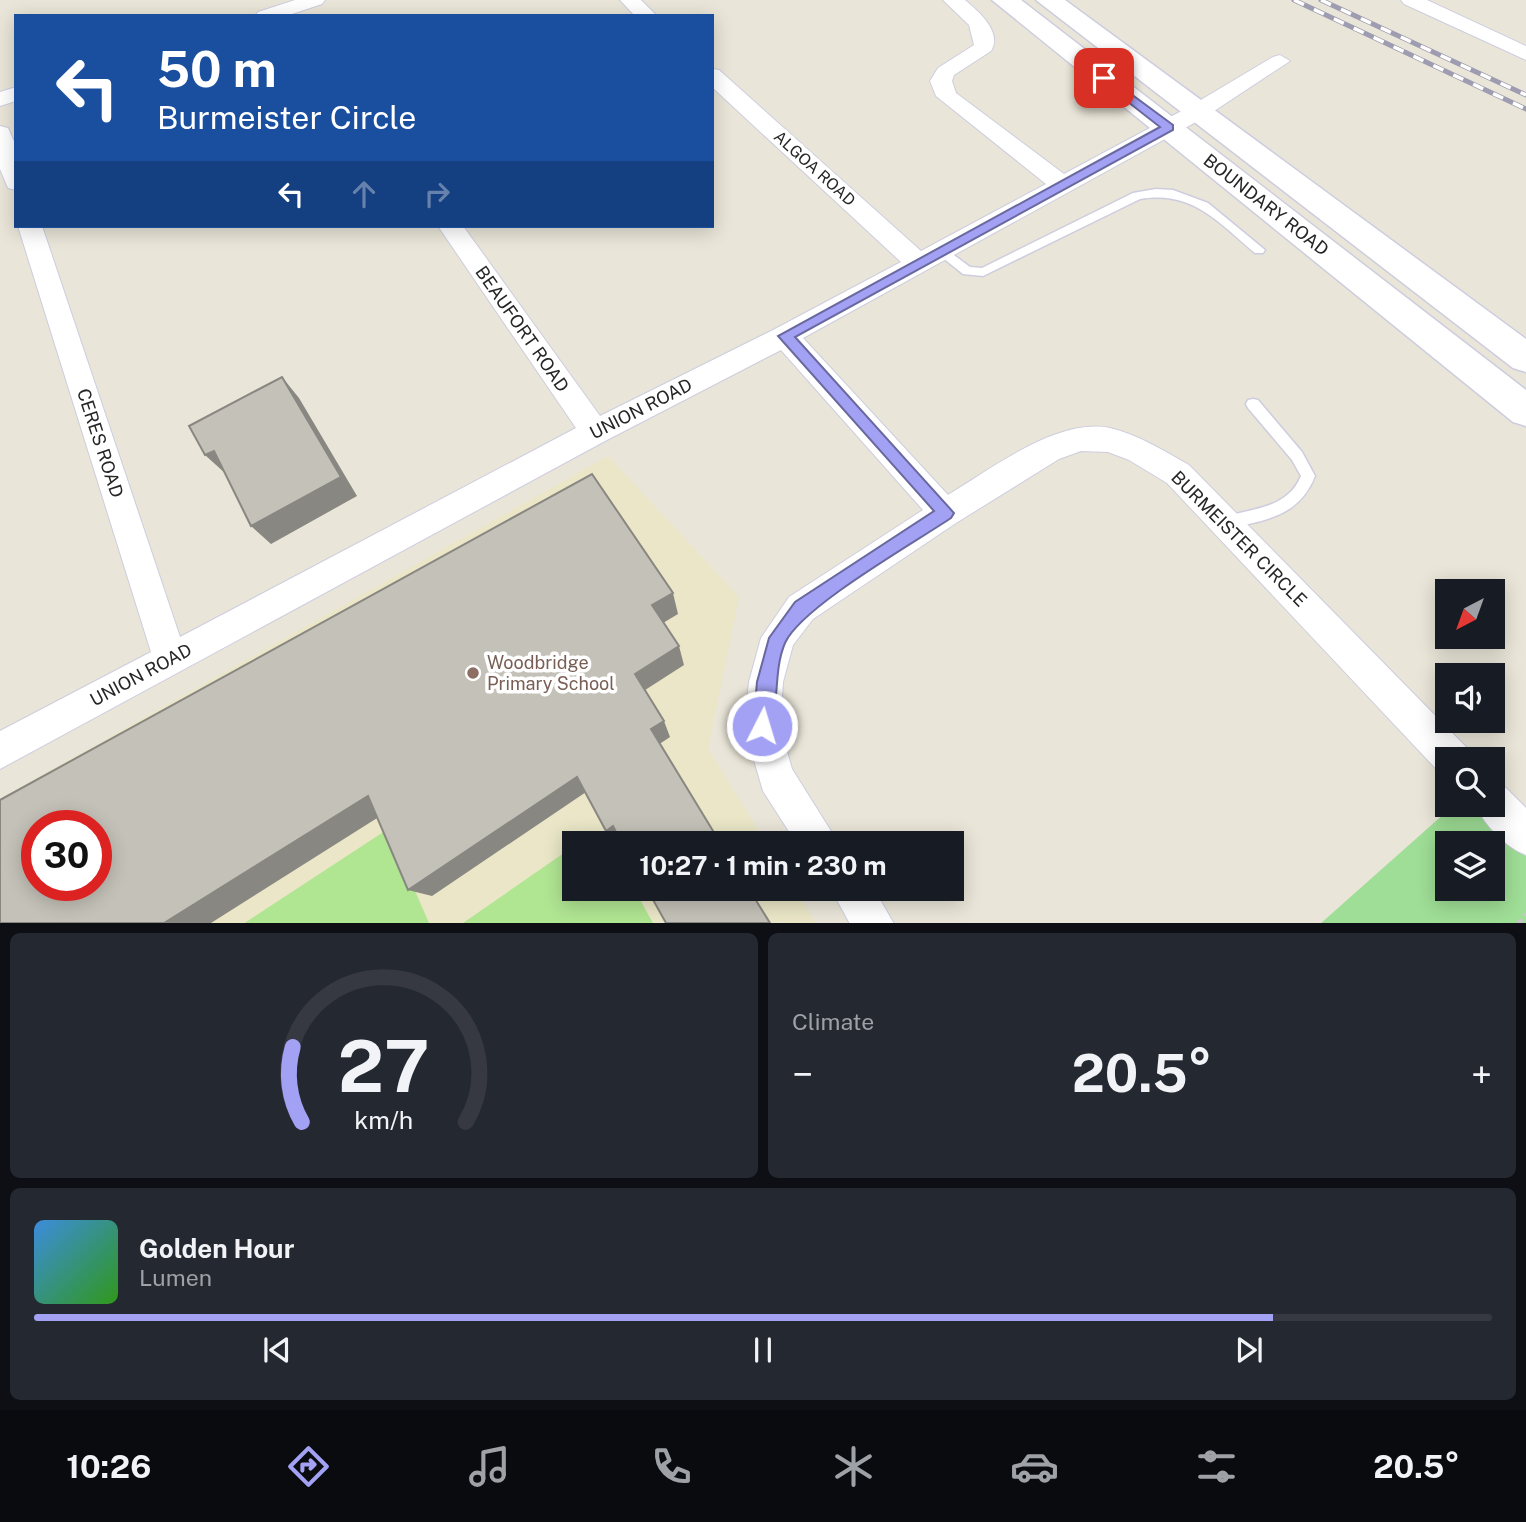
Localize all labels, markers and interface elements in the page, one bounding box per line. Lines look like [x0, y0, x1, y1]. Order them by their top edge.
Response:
text: 50 m [157, 40, 277, 98]
icon: left [42, 42, 133, 133]
pin [1074, 48, 1134, 108]
icon: arrive [1085, 59, 1123, 97]
text: Burmeister Circle [157, 99, 416, 136]
street label: ALGOA ROAD [770, 127, 859, 210]
street label: BOUNDARY ROAD [1200, 149, 1333, 260]
icon: left [272, 175, 310, 213]
icon: ahead [345, 175, 383, 213]
icon: right [418, 175, 456, 213]
street label: BEAUFORT ROAD [471, 262, 574, 396]
street label: UNION ROAD [586, 374, 696, 443]
street label: CERES ROAD [73, 386, 128, 500]
street label: BURMEISTER CIRCLE [1167, 467, 1311, 611]
north arrow [1435, 579, 1505, 649]
map controls [1435, 579, 1505, 901]
street label: UNION ROAD [86, 639, 195, 710]
place label: Woodbridge Primary School [487, 652, 615, 694]
button: sound [1435, 663, 1505, 733]
marker: Woodbridge Primary School [465, 665, 481, 681]
position arrow [725, 689, 799, 763]
button: search [1435, 747, 1505, 817]
speed limit sign: 30 [21, 810, 112, 901]
button: layers [1435, 831, 1505, 901]
text: 10:27 · 1 min · 230 m [639, 850, 887, 881]
text: Climate [792, 1008, 874, 1035]
text: 27 [338, 1023, 430, 1108]
text: 20.5° [1072, 1043, 1212, 1104]
text: − [792, 1052, 813, 1097]
text: + [1471, 1052, 1492, 1097]
text: km/h [355, 1104, 413, 1134]
text: Golden Hour [139, 1233, 294, 1264]
text: Lumen [139, 1264, 212, 1291]
icon: previous [258, 1331, 296, 1369]
icon: pause [744, 1331, 782, 1369]
icon: next [1230, 1331, 1268, 1369]
icon: directions [284, 1442, 333, 1491]
icon: music [465, 1442, 514, 1491]
icon: phone [647, 1442, 696, 1491]
icon: climate [829, 1442, 878, 1491]
icon: car [1010, 1442, 1059, 1491]
icon: filters [1192, 1442, 1241, 1491]
text: 10:26 [66, 1448, 151, 1485]
text: 20.5° [1373, 1448, 1460, 1485]

